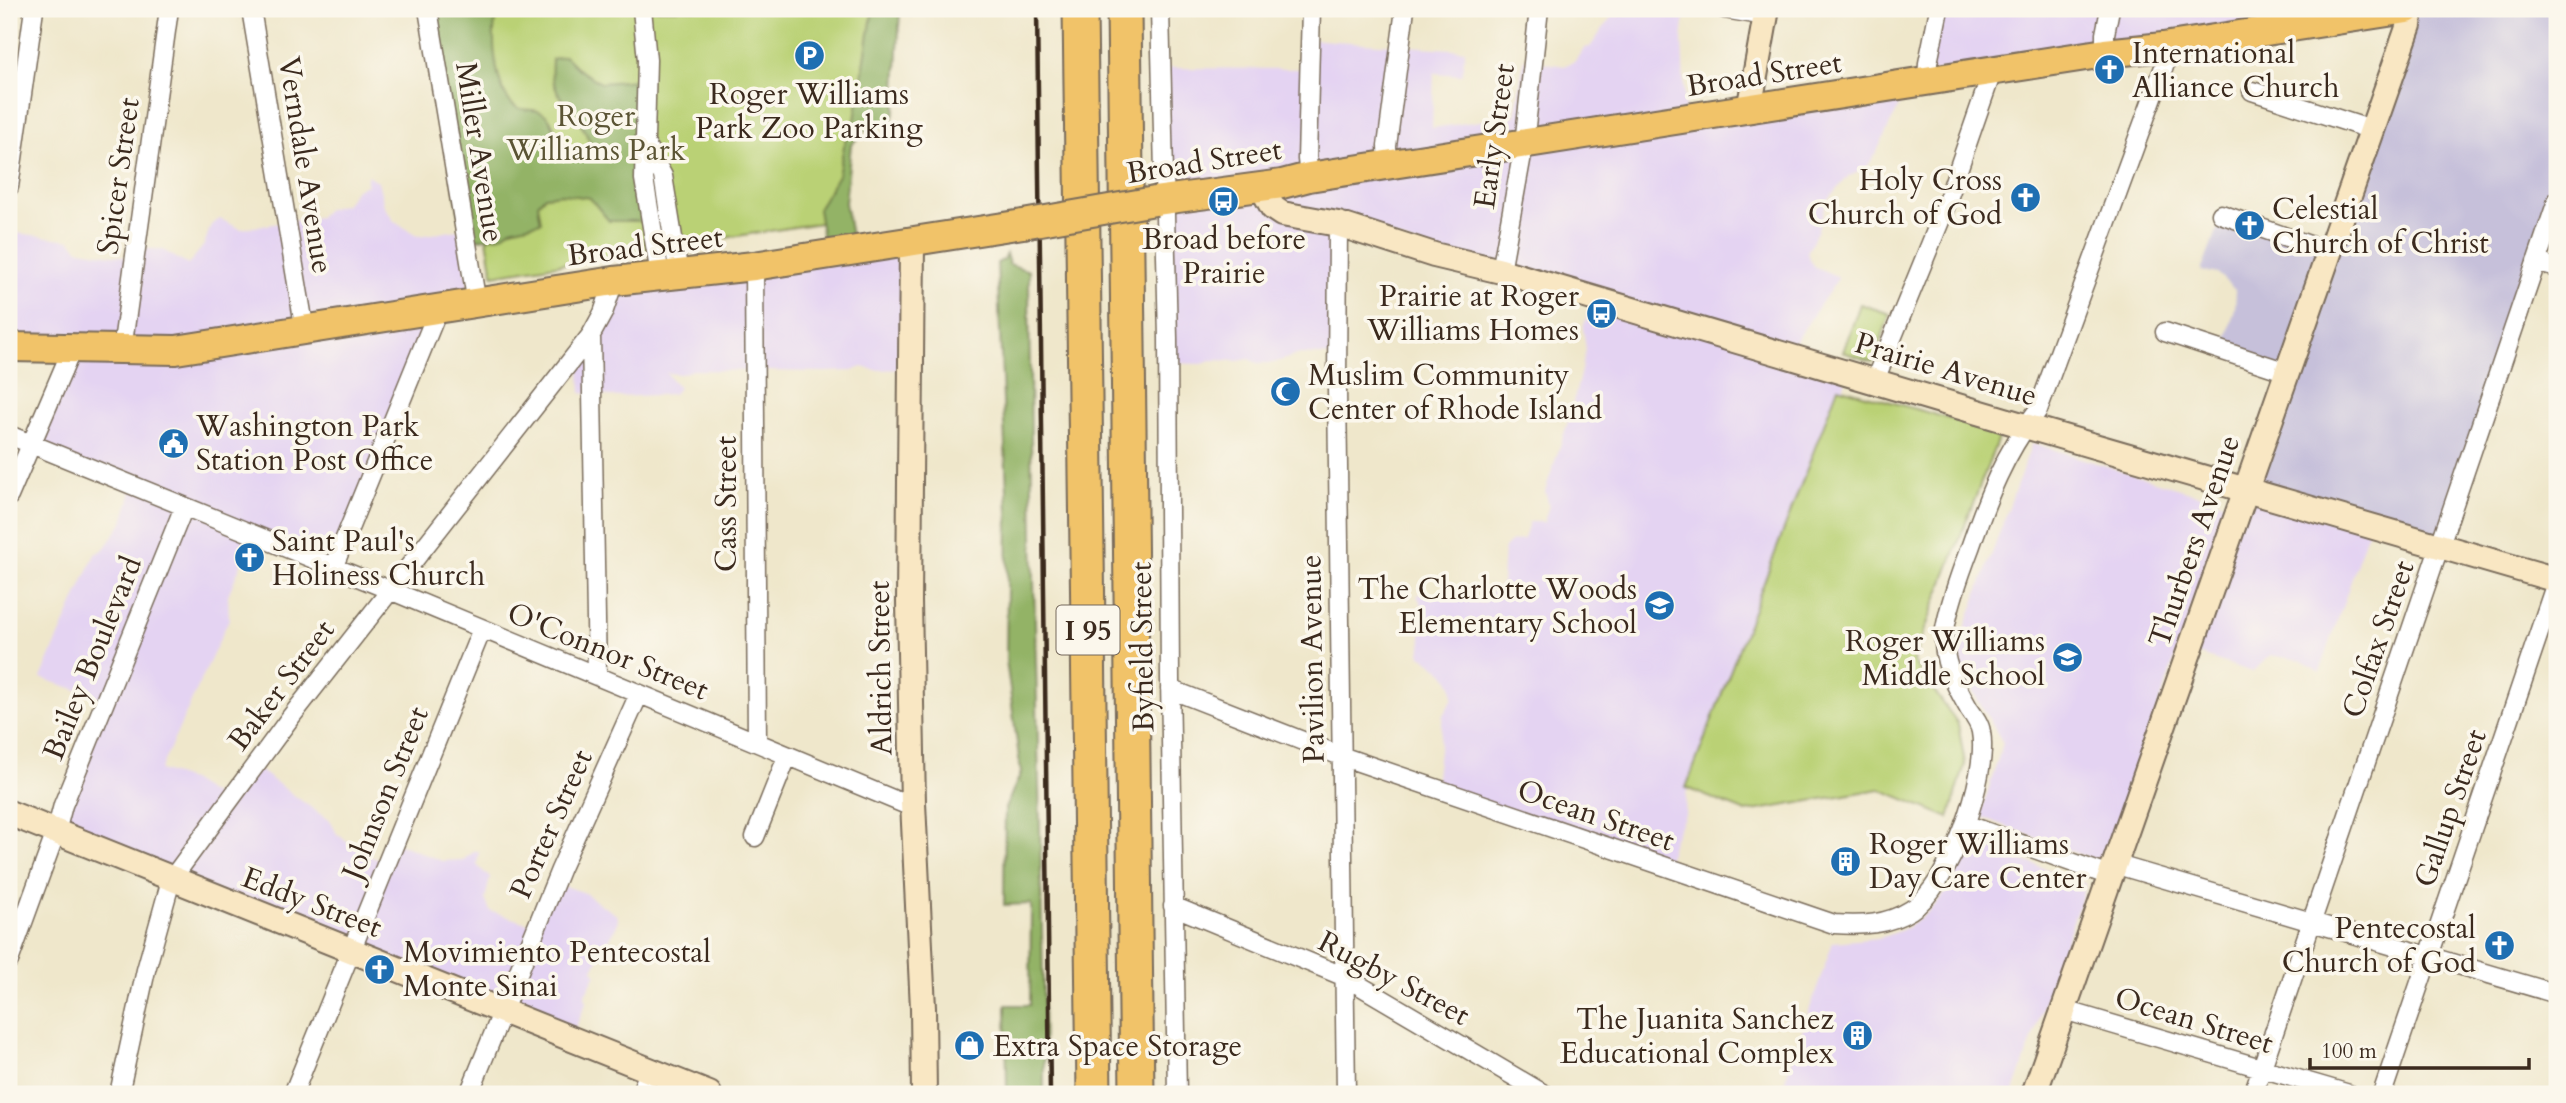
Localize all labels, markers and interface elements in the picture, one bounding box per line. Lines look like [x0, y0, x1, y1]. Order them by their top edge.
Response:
place label: International Alliance Church [2132, 33, 2340, 108]
parking icon: Roger Williams Park Zoo Parking [792, 39, 826, 73]
street label: Broad Street [1683, 42, 1845, 107]
church icon: International Alliance Church [2092, 53, 2126, 87]
street label: Verndale Avenue [268, 54, 343, 277]
street label: Miller Avenue [445, 59, 514, 245]
street label: Early Street [1464, 60, 1525, 211]
place label: Roger Williams Park Zoo Parking [695, 74, 923, 149]
street label: Spicer Street [87, 95, 150, 257]
park label: Roger Williams Park [505, 96, 686, 171]
street label: Broad Street [1123, 129, 1285, 194]
place label: Holy Cross Church of God [1808, 160, 2002, 235]
church icon: Holy Cross Church of God [2008, 180, 2042, 214]
bus stop icon: Broad before Prairie [1207, 184, 1241, 218]
place label: Celestial Church of Christ [2272, 189, 2489, 264]
church icon: Celestial Church of Christ [2232, 209, 2266, 243]
street label: Broad Street [565, 217, 726, 276]
place label: Broad before Prairie [1142, 219, 1306, 294]
place label: Prairie at Roger Williams Homes [1366, 276, 1579, 351]
bus stop icon: Prairie at Roger Williams Homes [1585, 296, 1619, 330]
street label: Prairie Avenue [1850, 322, 2042, 417]
place label: Muslim Community Center of Rhode Island [1308, 355, 1602, 430]
mosque icon: Muslim Community Center of Rhode Island [1268, 375, 1302, 409]
place label: Washington Park Station Post Office [195, 406, 433, 481]
public building icon: Washington Park Station Post Office [156, 426, 190, 460]
street label: Thurbers Avenue [2139, 430, 2250, 653]
street label: Cass Street [706, 435, 747, 572]
place label: Saint Paul's Holiness Church [272, 521, 486, 596]
church icon: Saint Paul's Holiness Church [232, 541, 266, 575]
street label: Bailey Boulevard [33, 550, 152, 766]
street label: Pavilion Avenue [1290, 554, 1335, 764]
street label: Colfax Street [2332, 554, 2425, 723]
street label: Byfield Street [1121, 561, 1164, 733]
place label: The Charlotte Woods Elementary School [1357, 569, 1637, 644]
street label: Aldrich Street [858, 580, 903, 756]
school or university icon: The Charlotte Woods Elementary School [1643, 589, 1677, 623]
street label: O'Connor Street [501, 592, 715, 711]
road number: I 95 [1056, 606, 1120, 654]
street label: Baker Street [219, 611, 344, 759]
place label: Roger Williams Middle School [1845, 621, 2045, 696]
school or university icon: Roger Williams Middle School [2051, 641, 2085, 675]
street label: Johnson Street [331, 700, 439, 890]
street label: Gallup Street [2404, 723, 2497, 893]
street label: Porter Street [500, 743, 603, 905]
street label: Ocean Street [1512, 769, 1680, 862]
place label: Roger Williams Day Care Center [1869, 824, 2086, 899]
building icon: Roger Williams Day Care Center [1829, 844, 1863, 878]
street label: Eddy Street [236, 857, 388, 948]
place label: Pentecostal Church of God [2282, 908, 2476, 983]
street label: Rugby Street [1311, 921, 1477, 1036]
church icon: Pentecostal Church of God [2482, 928, 2516, 962]
place label: Movimiento Pentecostal Monte Sinai [403, 932, 711, 1007]
church icon: Movimiento Pentecostal Monte Sinai [363, 952, 397, 986]
street label: Ocean Street [2110, 977, 2279, 1064]
place label: The Juanita Sanchez Educational Complex [1560, 999, 1835, 1074]
building icon: The Juanita Sanchez Educational Complex [1840, 1019, 1874, 1053]
place label: Extra Space Storage [993, 1026, 1242, 1067]
scale bar [2310, 1026, 2529, 1070]
shop icon: Extra Space Storage [953, 1029, 987, 1063]
text: 100 m [2321, 1037, 2377, 1066]

